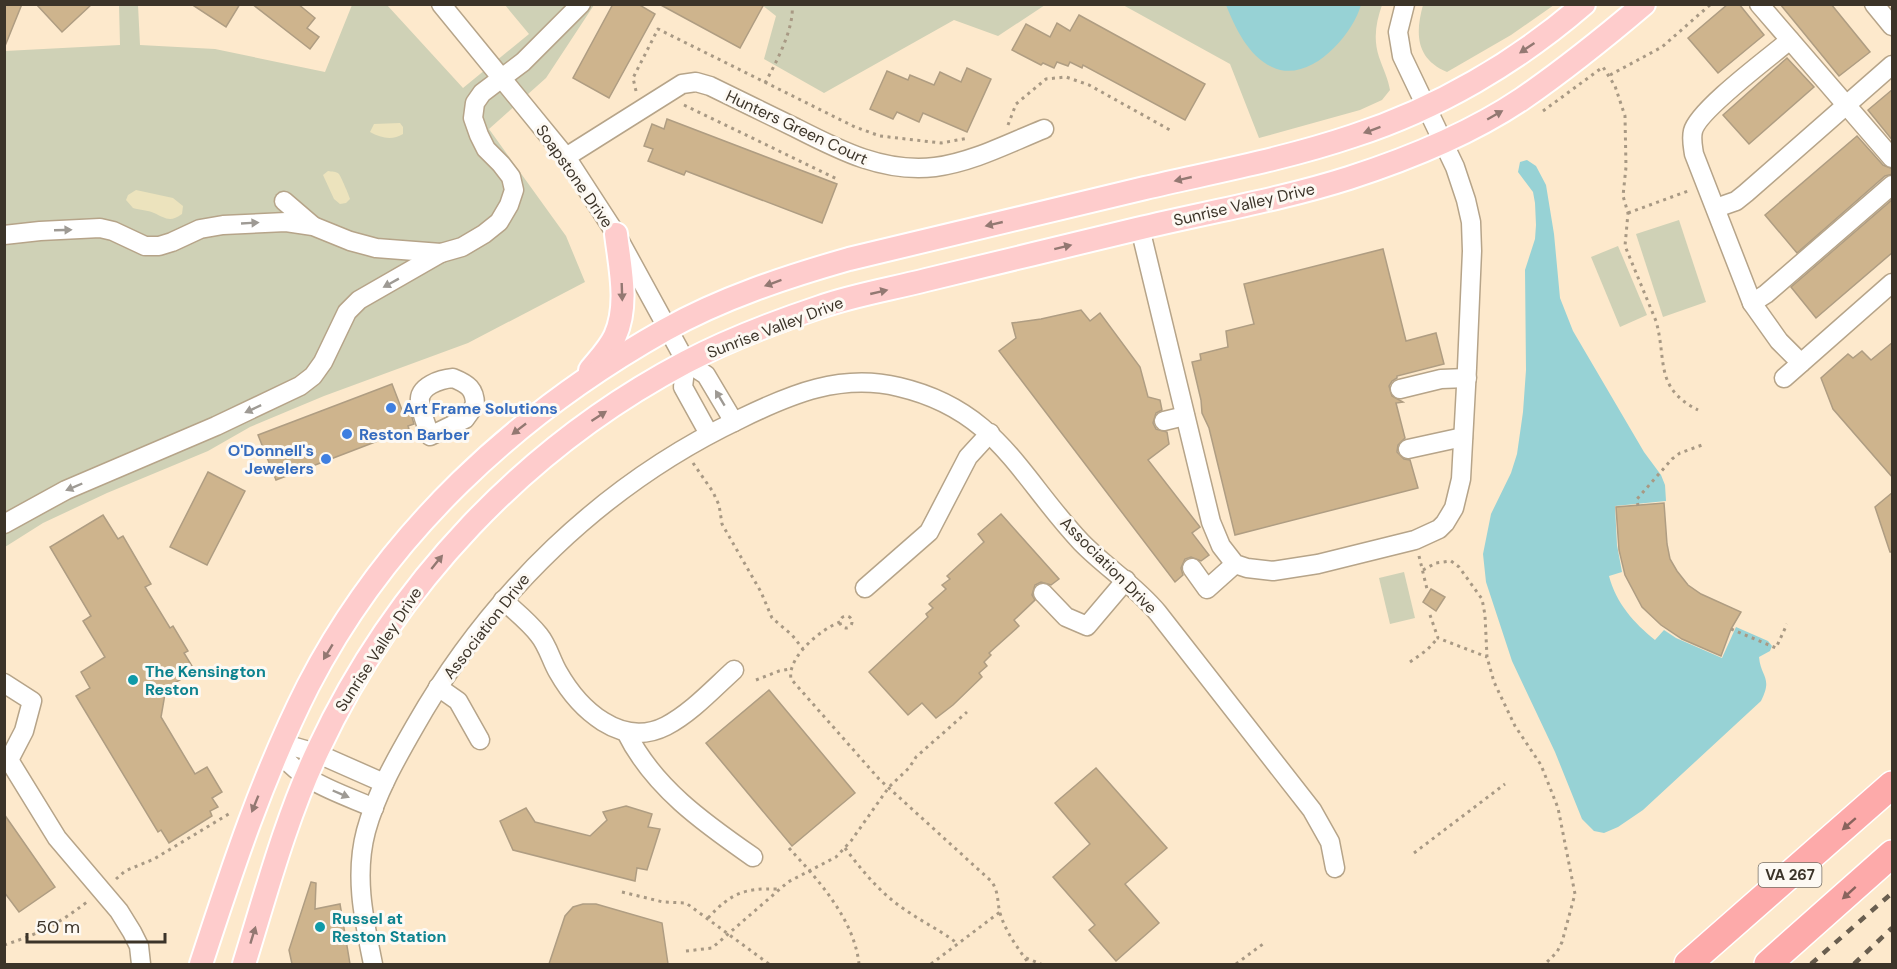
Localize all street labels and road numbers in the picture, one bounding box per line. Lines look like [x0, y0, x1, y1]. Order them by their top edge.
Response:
street label: Hunters Green Court [722, 85, 871, 170]
street label: Soapstone Drive [531, 121, 618, 232]
street label: Sunrise Valley Drive [1171, 178, 1317, 231]
street label: Sunrise Valley Drive [704, 292, 846, 363]
street label: Association Drive [1056, 512, 1162, 618]
street label: Association Drive [439, 569, 534, 683]
street label: Sunrise Valley Drive [330, 583, 427, 715]
road number: VA 267 [1758, 863, 1822, 887]

